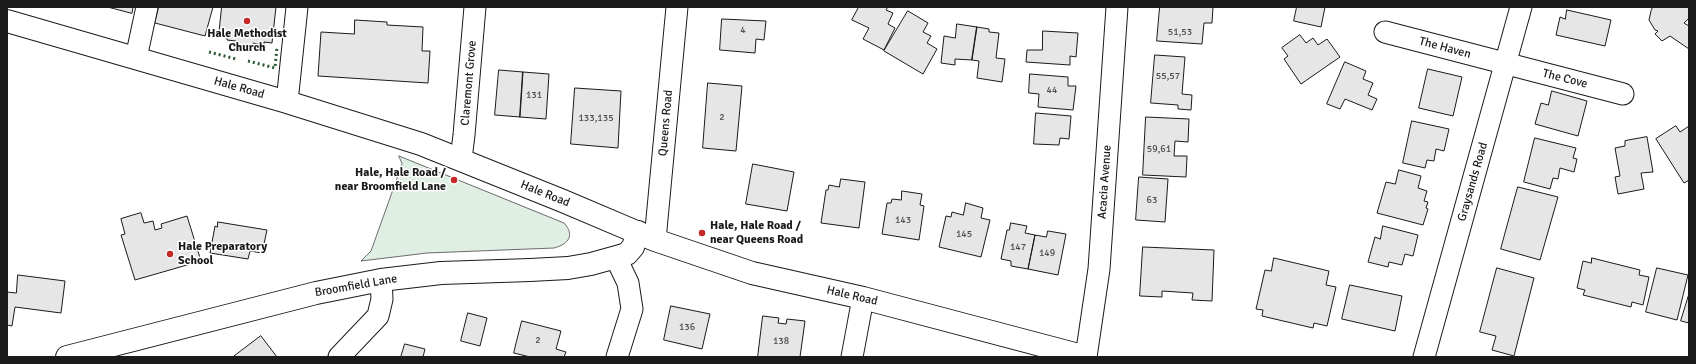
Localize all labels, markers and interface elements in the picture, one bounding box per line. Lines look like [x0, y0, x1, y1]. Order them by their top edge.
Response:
marker: Hale Methodist Church [242, 16, 252, 26]
house number: 4 [740, 24, 746, 36]
house number: 51,53 [1168, 26, 1192, 38]
place label: Hale Methodist Church [207, 27, 287, 55]
street label: The Haven [1418, 34, 1472, 62]
street label: Claremont Grove [458, 40, 480, 126]
street label: The Cove [1541, 66, 1589, 92]
house number: 55,57 [1156, 70, 1180, 82]
street label: Hale Road [212, 74, 266, 102]
house number: 44 [1047, 84, 1057, 96]
house number: 131 [526, 89, 542, 101]
street label: Queens Road [656, 89, 676, 157]
house number: 2 [719, 111, 725, 123]
house number: 133,135 [578, 112, 614, 124]
street label: Graysands Road [1455, 141, 1491, 223]
house number: 59,61 [1147, 143, 1171, 155]
street label: Acacia Avenue [1095, 144, 1115, 220]
place label: Hale, Hale Road / near Broomfield Lane [335, 166, 446, 194]
marker: Hale, Hale Road / near Broomfield Lane [449, 175, 459, 185]
street label: Hale Road [518, 178, 572, 210]
house number: 63 [1147, 194, 1157, 206]
house number: 143 [895, 214, 911, 226]
place label: Hale, Hale Road / near Queens Road [710, 219, 803, 247]
marker: Hale, Hale Road / near Queens Road [697, 228, 707, 238]
house number: 145 [956, 228, 972, 240]
place label: Hale Preparatory School [178, 240, 267, 268]
house number: 147 [1010, 241, 1026, 253]
house number: 149 [1039, 247, 1055, 259]
marker: Hale Preparatory School [165, 249, 175, 259]
street label: Broomfield Lane [314, 272, 398, 300]
street label: Hale Road [825, 283, 879, 309]
house number: 136 [679, 321, 695, 333]
house number: 2 [535, 334, 541, 346]
house number: 138 [773, 335, 789, 347]

